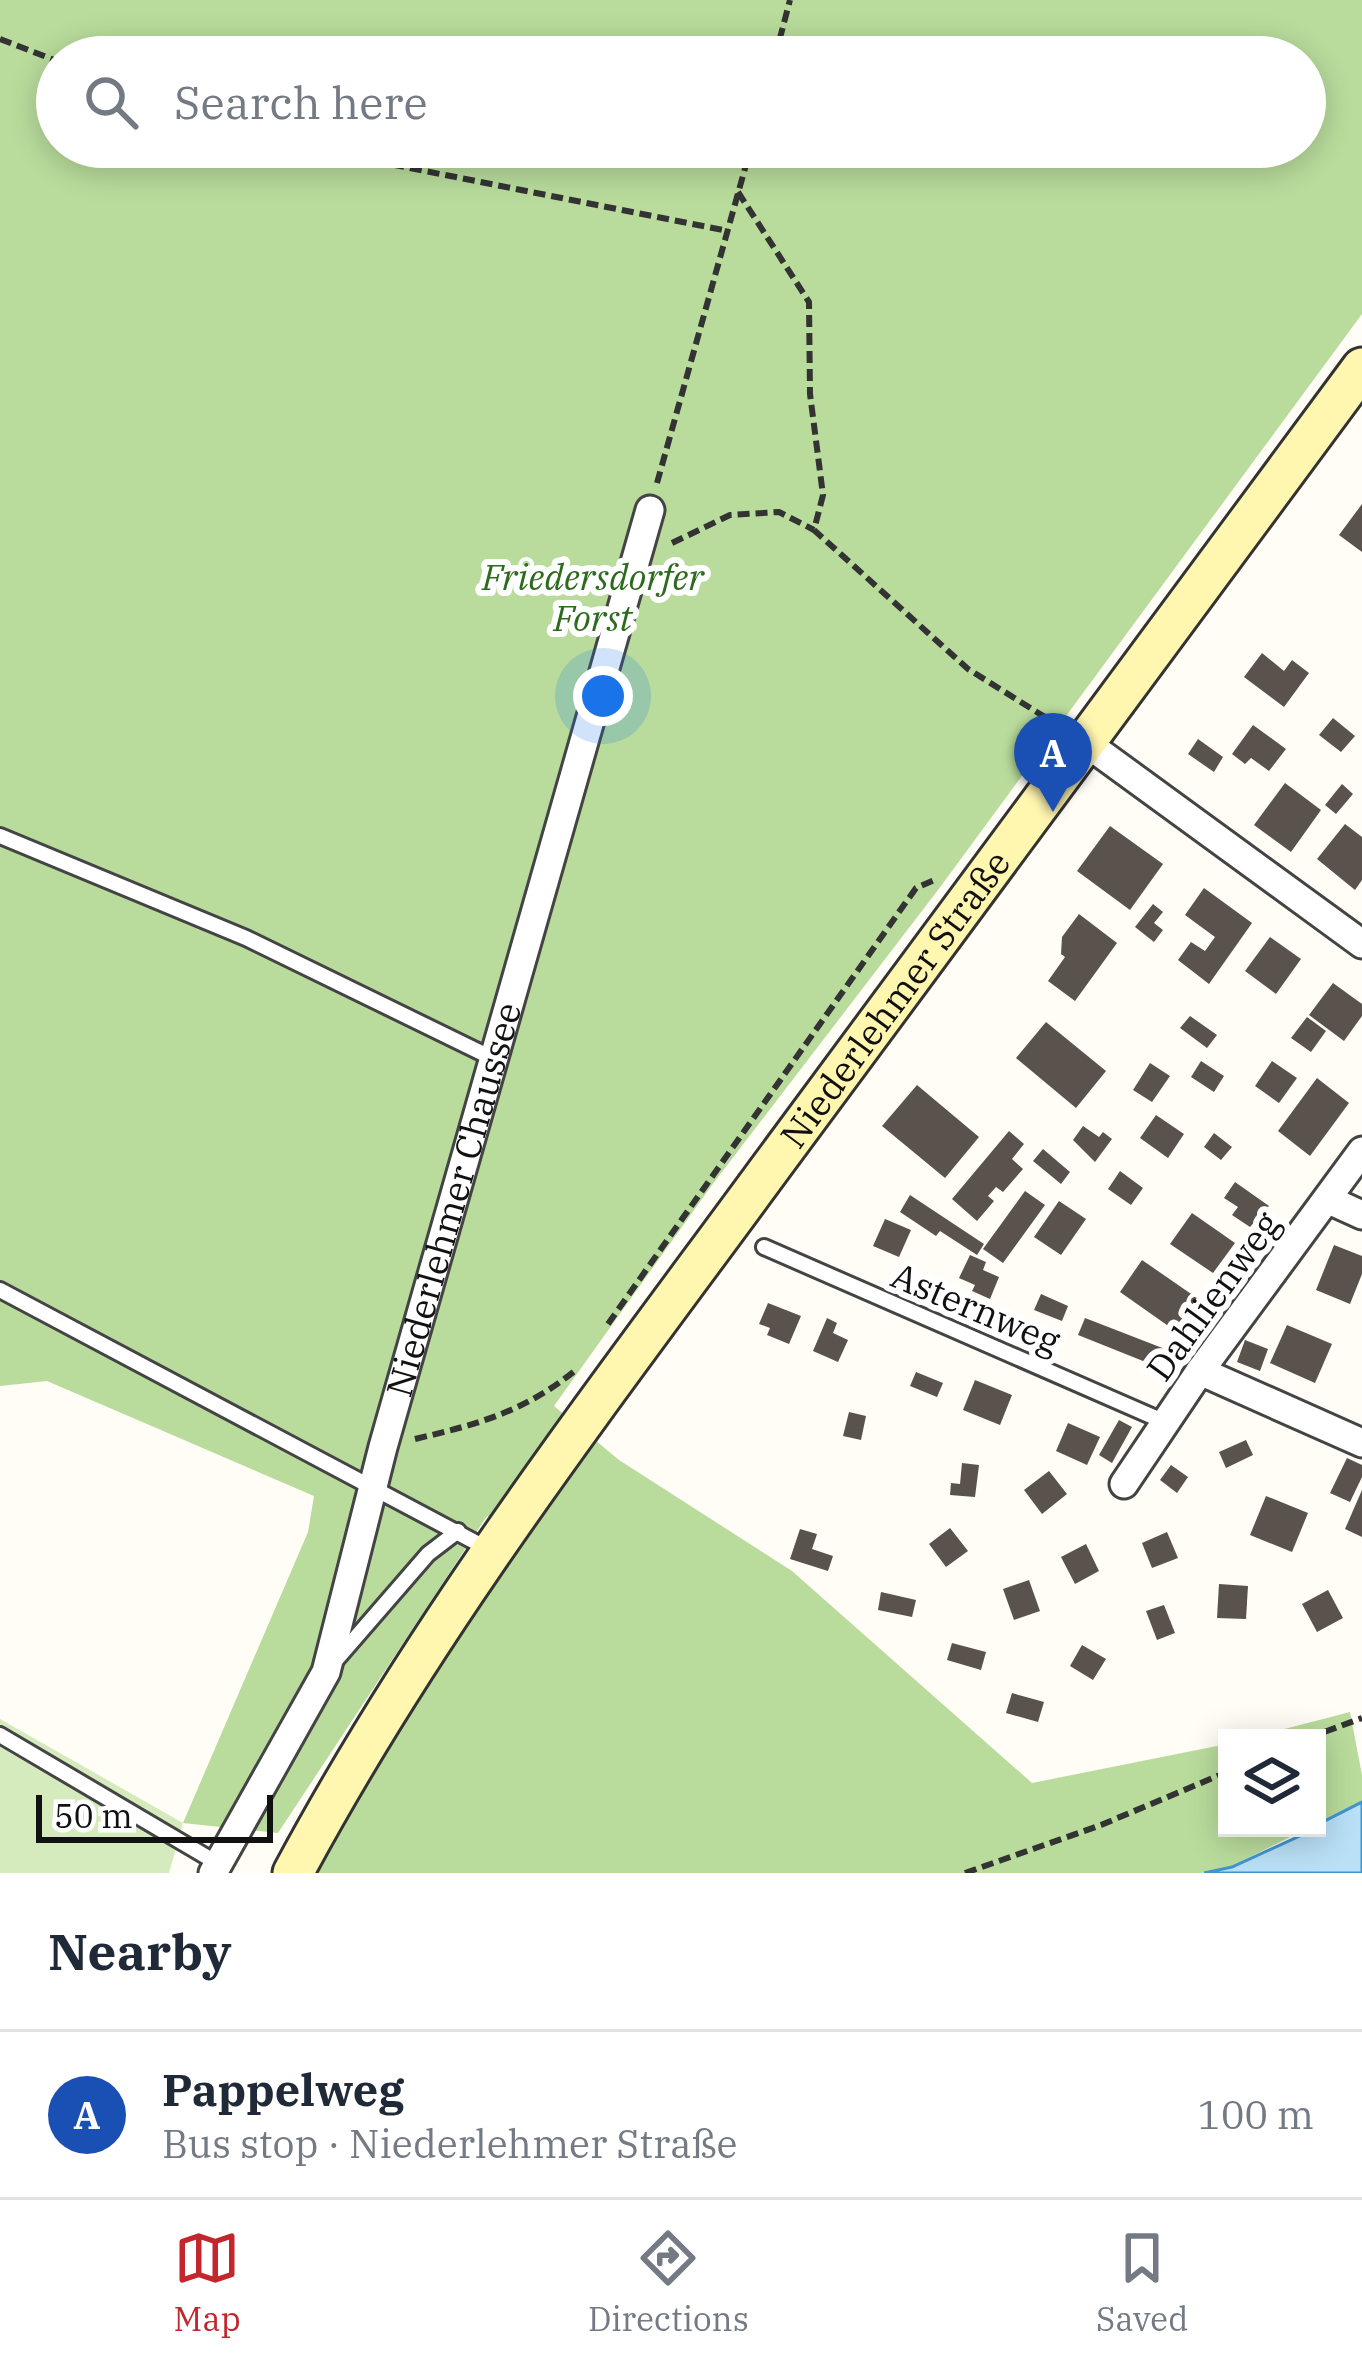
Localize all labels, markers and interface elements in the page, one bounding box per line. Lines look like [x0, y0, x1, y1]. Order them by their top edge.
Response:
search box [36, 36, 1326, 168]
icon: search [78, 69, 144, 135]
text: Search here [174, 73, 428, 131]
park label: Friedersdorfer Forst [481, 553, 705, 641]
your location [573, 666, 633, 726]
pin: A [1014, 713, 1092, 812]
street label: Niederlehmer Straße [769, 841, 1020, 1157]
street label: Niederlehmer Chaussee [375, 997, 532, 1402]
street label: Dahlienweg [1135, 1202, 1290, 1390]
street label: Asternweg [885, 1251, 1068, 1364]
map controls [1218, 1729, 1326, 1837]
button: layers [1218, 1729, 1326, 1837]
scale bar [36, 1789, 273, 1842]
text: 50 m [54, 1794, 133, 1837]
text: Nearby [48, 1918, 232, 1984]
text: Pappelweg [162, 2060, 404, 2118]
text: A [73, 2089, 101, 2140]
text: 100 m [1198, 2089, 1314, 2140]
text: Bus stop · Niederlehmer Straße [162, 2118, 737, 2169]
tab: Map [174, 2225, 241, 2340]
tab: Directions [588, 2225, 749, 2340]
tab: Saved [1096, 2225, 1188, 2340]

